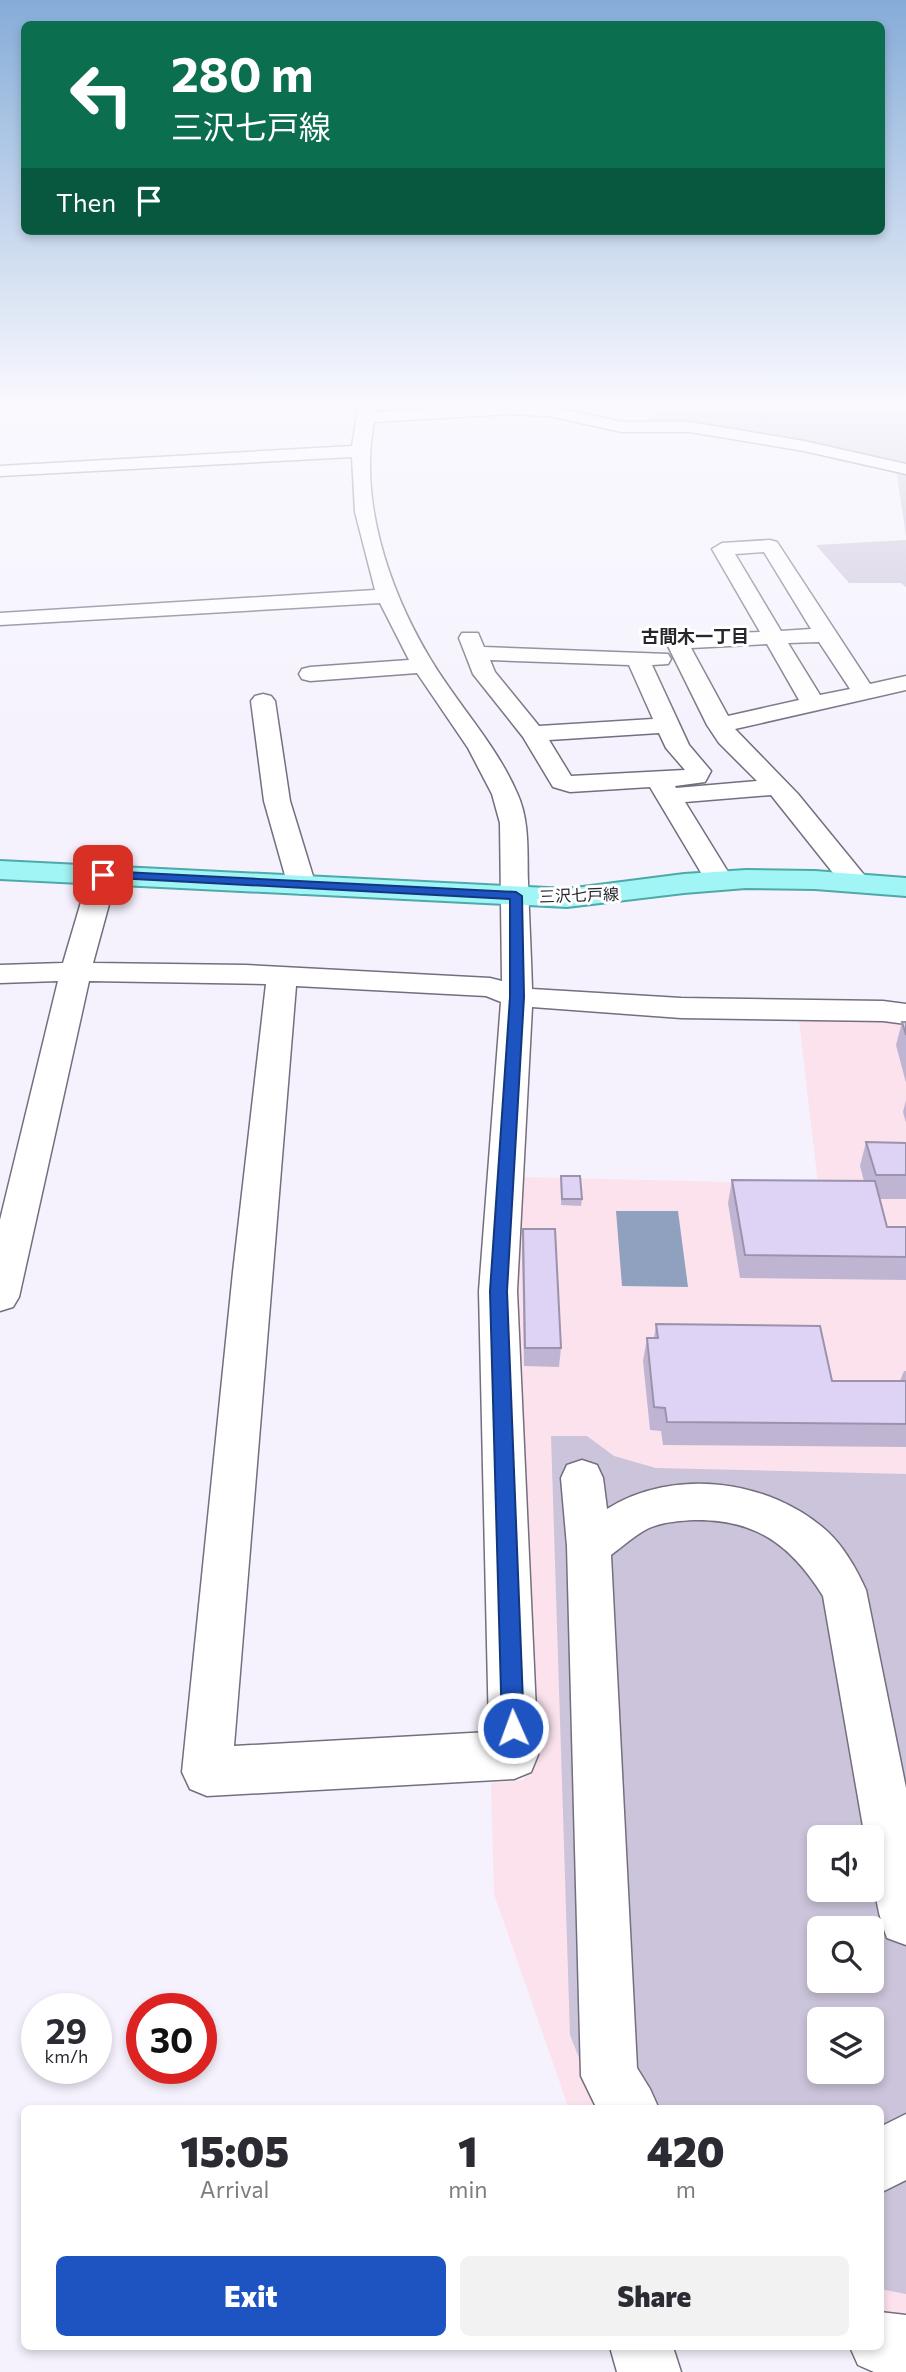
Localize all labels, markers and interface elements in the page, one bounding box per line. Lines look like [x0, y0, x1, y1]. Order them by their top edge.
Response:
text: 280 m [171, 42, 314, 102]
icon: left [56, 49, 147, 140]
text: 三沢七戸線 [171, 106, 331, 146]
icon: arrive [130, 182, 168, 220]
text: Then [56, 186, 116, 217]
district label: 古間木一丁目 [641, 625, 749, 647]
pin [73, 845, 133, 905]
icon: arrive [84, 856, 122, 894]
street label: 三沢七戸線 [539, 884, 619, 905]
position arrow [476, 1691, 550, 1765]
map controls [807, 1825, 884, 2084]
button: sound [807, 1825, 884, 1902]
button: search [807, 1916, 884, 1993]
speed limit sign: 30 [126, 1993, 217, 2084]
button: layers [807, 2007, 884, 2084]
text: 29 [46, 2008, 87, 2051]
text: km/h [45, 2045, 88, 2067]
text: 15:05 [180, 2124, 289, 2176]
text: 1 [458, 2124, 478, 2176]
text: 420 [647, 2124, 725, 2176]
text: Arrival [200, 2175, 269, 2203]
text: min [448, 2175, 488, 2203]
text: m [676, 2175, 696, 2203]
button: Exit [56, 2256, 446, 2336]
button: Share [460, 2256, 849, 2336]

